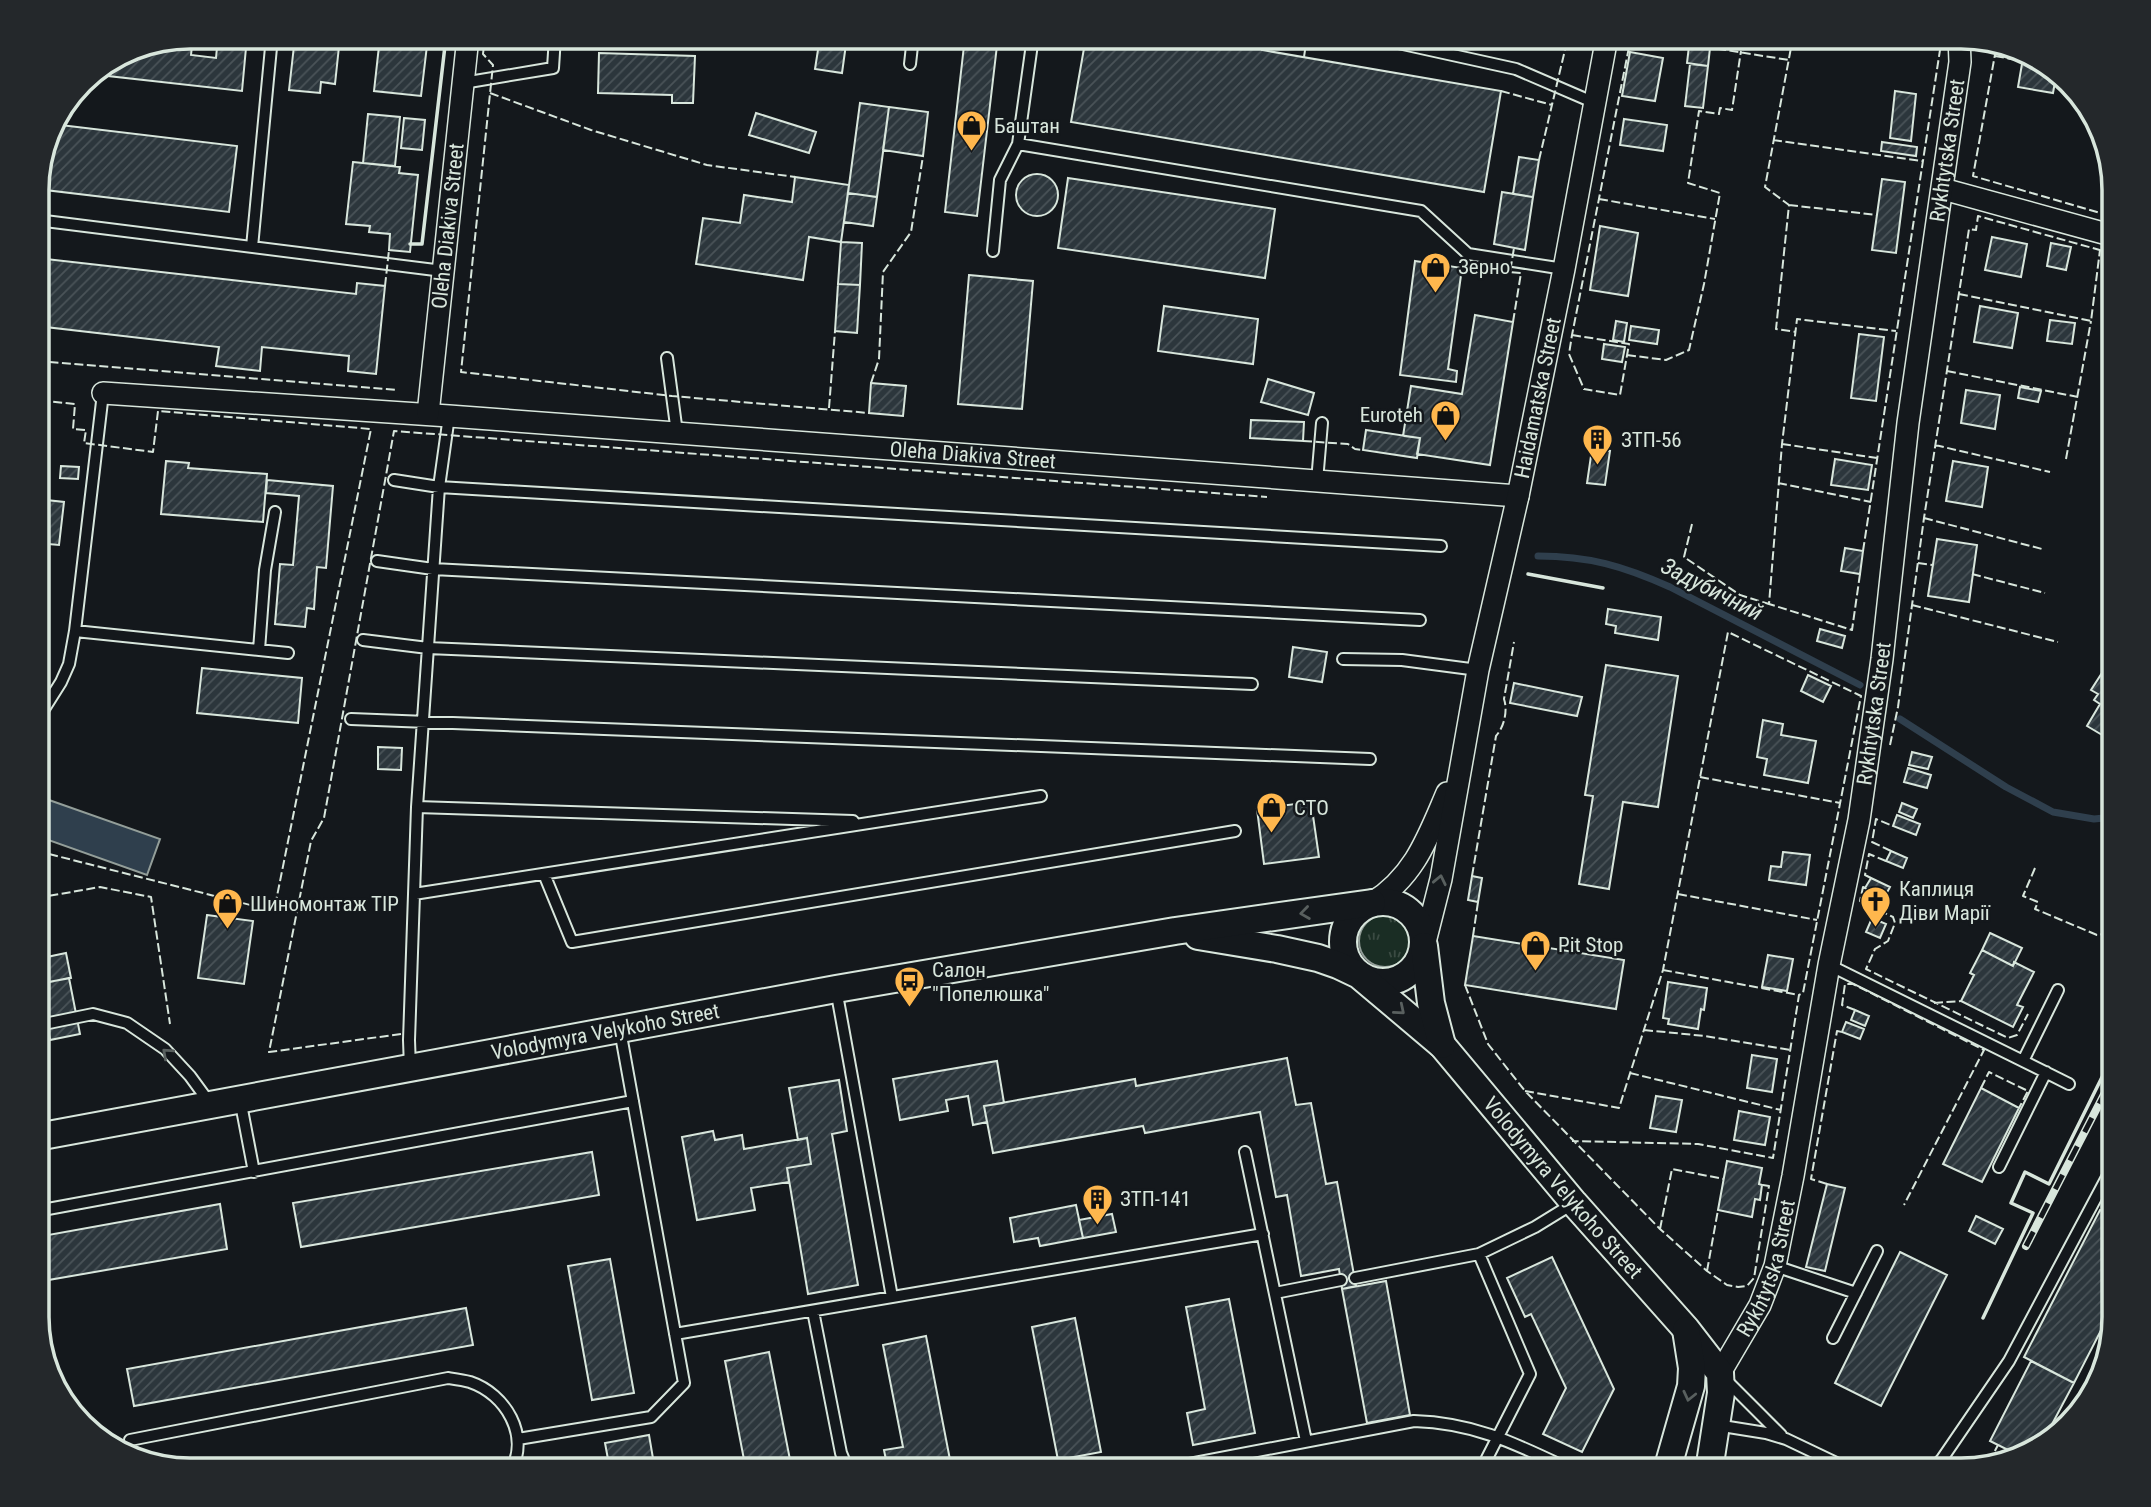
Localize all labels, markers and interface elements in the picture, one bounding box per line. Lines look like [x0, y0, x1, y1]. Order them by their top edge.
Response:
street label: Rykhtytska Street [1925, 78, 1969, 223]
shop icon: Баштан [954, 109, 988, 153]
place label: Баштан [994, 114, 1060, 138]
street label: Oleha Diakiva Street [427, 142, 469, 310]
shop icon: Зерно [1418, 250, 1452, 294]
place label: Зерно [1458, 255, 1510, 279]
street label: Haidamatska Street [1510, 315, 1566, 480]
shop icon: Euroteh [1429, 398, 1463, 442]
place label: Euroteh [1360, 403, 1423, 427]
building icon: ЗТП-56 [1581, 423, 1615, 467]
place label: ЗТП-56 [1621, 428, 1682, 452]
street label: Oleha Diakiva Street [889, 437, 1057, 473]
water label: Задубичний [1657, 552, 1767, 627]
street label: Rykhtytska Street [1852, 641, 1896, 787]
shop icon: СТО [1254, 791, 1288, 835]
place label: СТО [1294, 796, 1329, 820]
one-way arrow [1432, 874, 1447, 886]
place label: Каплиця Діви Марії [1899, 877, 1991, 925]
church icon: Каплиця Діви Марії [1859, 884, 1893, 928]
shop icon: Шиномонтаж ТІР [210, 887, 244, 931]
place label: Шиномонтаж ТІР [250, 892, 399, 916]
one-way arrow [1299, 905, 1311, 920]
shop icon: Pit Stop [1518, 928, 1552, 972]
place label: Pit Stop [1558, 933, 1623, 957]
place label: Салон "Попелюшка" [932, 958, 1049, 1006]
bus stop icon: Салон "Попелюшка" [892, 965, 926, 1009]
street label: Volodymyra Velykoho Street [489, 999, 721, 1065]
one-way arrow [1393, 1001, 1405, 1014]
one-way arrow [162, 1049, 175, 1061]
street label: Volodymyra Velykoho Street [1478, 1092, 1647, 1283]
building icon: ЗТП-141 [1080, 1182, 1114, 1226]
place label: ЗТП-141 [1120, 1187, 1191, 1211]
street label: Rykhtytska Street [1732, 1198, 1800, 1341]
one-way arrow [1682, 1390, 1697, 1402]

